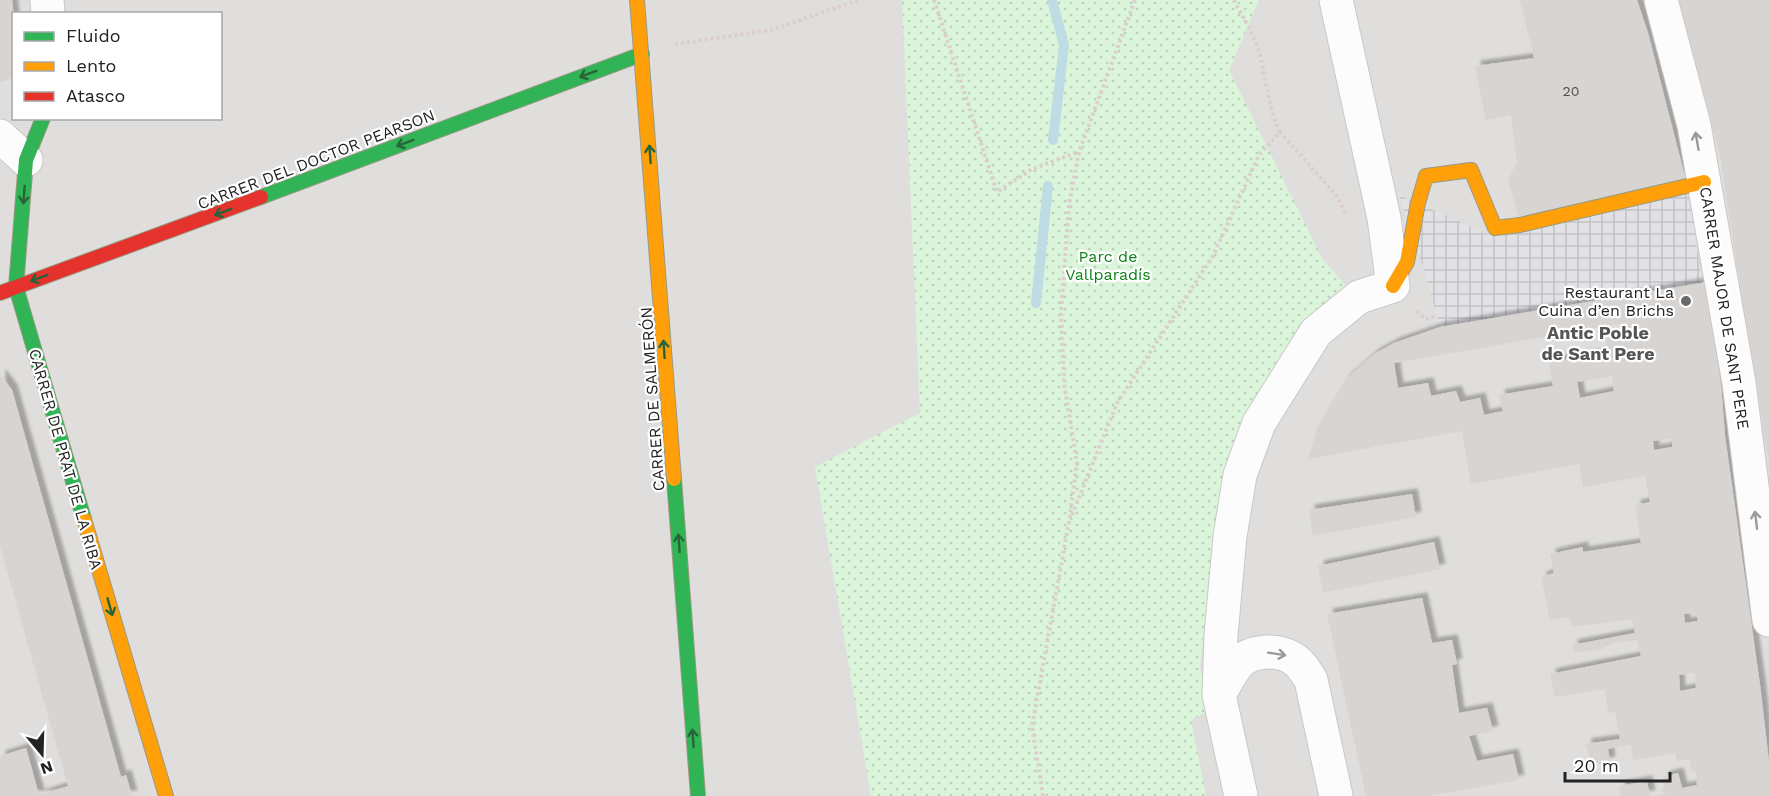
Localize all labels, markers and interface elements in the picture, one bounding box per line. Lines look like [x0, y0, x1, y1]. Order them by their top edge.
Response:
legend [12, 12, 222, 120]
text: Fluido [66, 25, 120, 46]
text: Lento [66, 55, 116, 76]
one-way arrow [579, 70, 598, 81]
house number: 20 [1563, 83, 1579, 99]
text: Atasco [66, 85, 125, 106]
street label: CARRER DEL DOCTOR PEARSON [195, 105, 437, 214]
one-way arrow [1691, 132, 1702, 151]
one-way arrow [396, 139, 415, 150]
one-way arrow [644, 145, 655, 165]
one-way arrow [18, 184, 29, 204]
street label: CARRER MAJOR DE SANT PERE [1696, 185, 1753, 431]
one-way arrow [214, 207, 233, 218]
park label: Parc de Vallparadís [1065, 247, 1151, 284]
one-way arrow [31, 274, 49, 285]
place label: Restaurant La Cuina d’en Brichs [1538, 283, 1674, 320]
marker: Restaurant La Cuina d’en Brichs [1679, 294, 1693, 308]
street label: CARRER DE SALMERÓN [637, 306, 668, 492]
district label: Antic Poble de Sant Pere [1541, 322, 1655, 364]
one-way arrow [659, 339, 670, 359]
street label: CARRER DE PRAT DE LA RIBA [25, 346, 106, 572]
one-way arrow [1751, 511, 1762, 531]
one-way arrow [673, 534, 684, 554]
one-way arrow [105, 597, 116, 616]
one-way arrow [1267, 649, 1286, 660]
north arrow [12, 724, 72, 784]
one-way arrow [688, 728, 699, 748]
scale bar [1565, 745, 1670, 783]
text: 20 m [1574, 755, 1619, 776]
text: N [38, 757, 55, 779]

